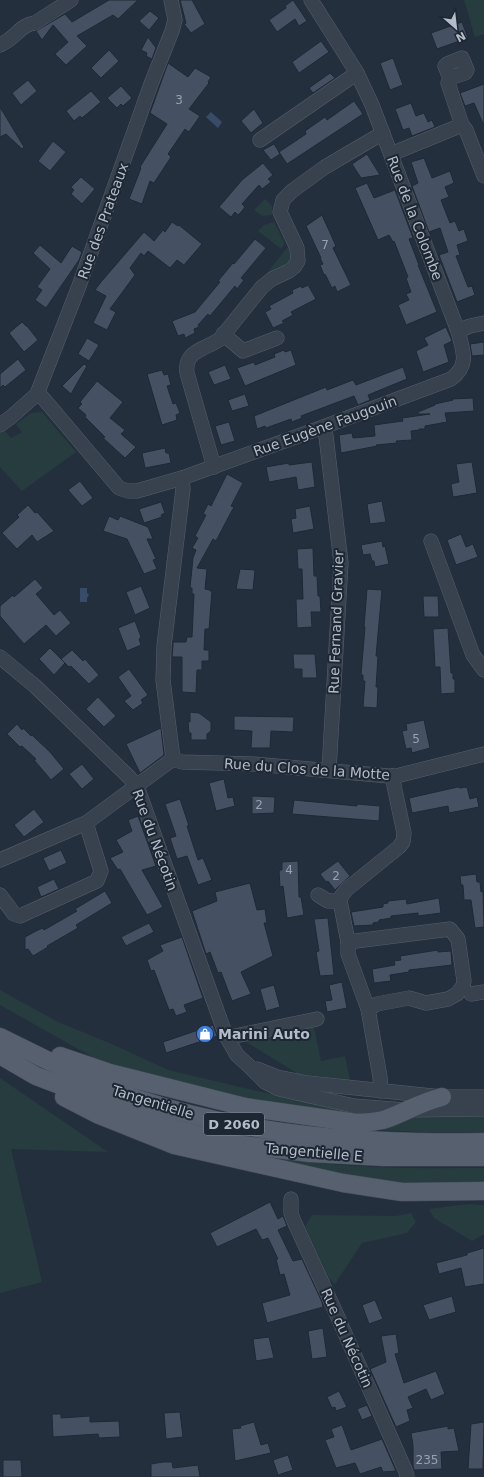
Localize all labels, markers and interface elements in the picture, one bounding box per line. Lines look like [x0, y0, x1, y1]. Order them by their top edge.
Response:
north arrow [436, 8, 476, 48]
text: N [453, 28, 468, 44]
house number: 3 [175, 93, 183, 107]
street label: Rue de la Colombe [384, 154, 446, 282]
street label: Rue des Prateaux [75, 161, 131, 281]
house number: 7 [321, 238, 329, 252]
street label: Rue Eugène Faugouin [251, 393, 399, 459]
street label: Rue Fernand Gravier [325, 550, 347, 694]
house number: 5 [412, 732, 420, 746]
street label: Rue du Clos de la Motte [223, 755, 391, 783]
street label: Rue du Nécotin [129, 787, 181, 893]
house number: 2 [255, 798, 263, 812]
house number: 4 [285, 863, 293, 877]
house number: 2 [332, 869, 340, 883]
shop icon: Marini Auto [195, 1024, 215, 1044]
place label: Marini Auto [218, 1026, 310, 1042]
street label: Tangentielle [109, 1082, 196, 1122]
road number: D 2060 [204, 1113, 264, 1135]
street label: Tangentielle E [264, 1140, 363, 1164]
street label: Rue du Nécotin [318, 1286, 376, 1390]
house number: 235 [416, 1453, 438, 1467]

